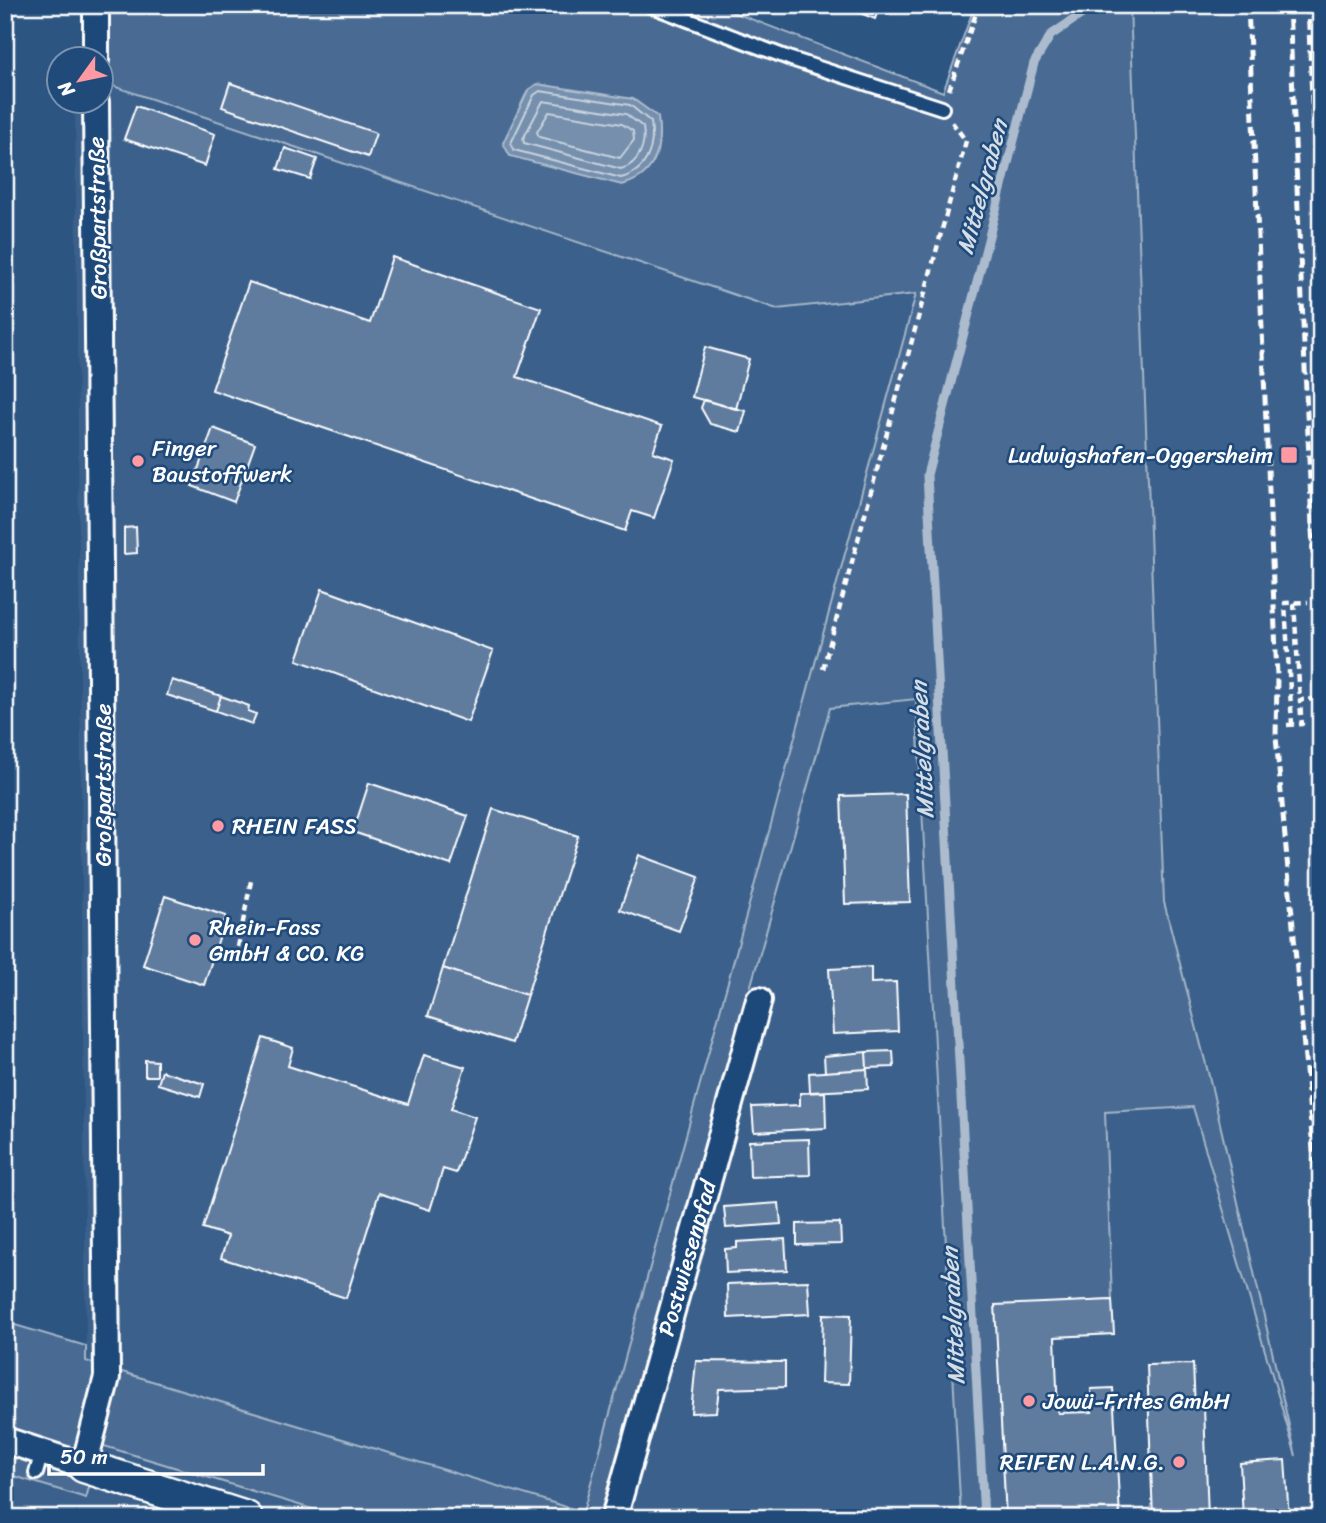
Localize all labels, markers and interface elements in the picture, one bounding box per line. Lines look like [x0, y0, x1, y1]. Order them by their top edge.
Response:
north arrow [46, 46, 116, 116]
text: N [48, 74, 84, 104]
water label: Mittelgraben [944, 112, 1021, 259]
street label: Großpartstraße [76, 136, 119, 300]
place label: Finger Baustoffwerk [152, 428, 292, 495]
place label: Ludwigshafen-Oggersheim [1008, 435, 1273, 476]
marker: Ludwigshafen-Oggersheim [1279, 445, 1299, 465]
marker: Finger Baustoffwerk [130, 453, 146, 469]
water label: Mittelgraben [897, 677, 947, 820]
street label: Großpartstraße [83, 703, 124, 867]
place label: RHEIN FASS [232, 806, 357, 847]
marker: RHEIN FASS [210, 818, 226, 834]
place label: Rhein-Fass GmbH & CO. KG [209, 907, 365, 974]
marker: Rhein-Fass GmbH & CO. KG [187, 932, 203, 948]
street label: Postwiesenpfad [646, 1174, 729, 1341]
water label: Mittelgraben [928, 1243, 978, 1386]
place label: Jowü-Frites GmbH [1042, 1381, 1231, 1422]
marker: Jowü-Frites GmbH [1021, 1393, 1037, 1409]
scale bar [49, 1432, 262, 1476]
text: 50 m [60, 1438, 108, 1476]
place label: REIFEN L.A.N.G. [1000, 1442, 1165, 1483]
marker: REIFEN L.A.N.G. [1171, 1454, 1187, 1470]

